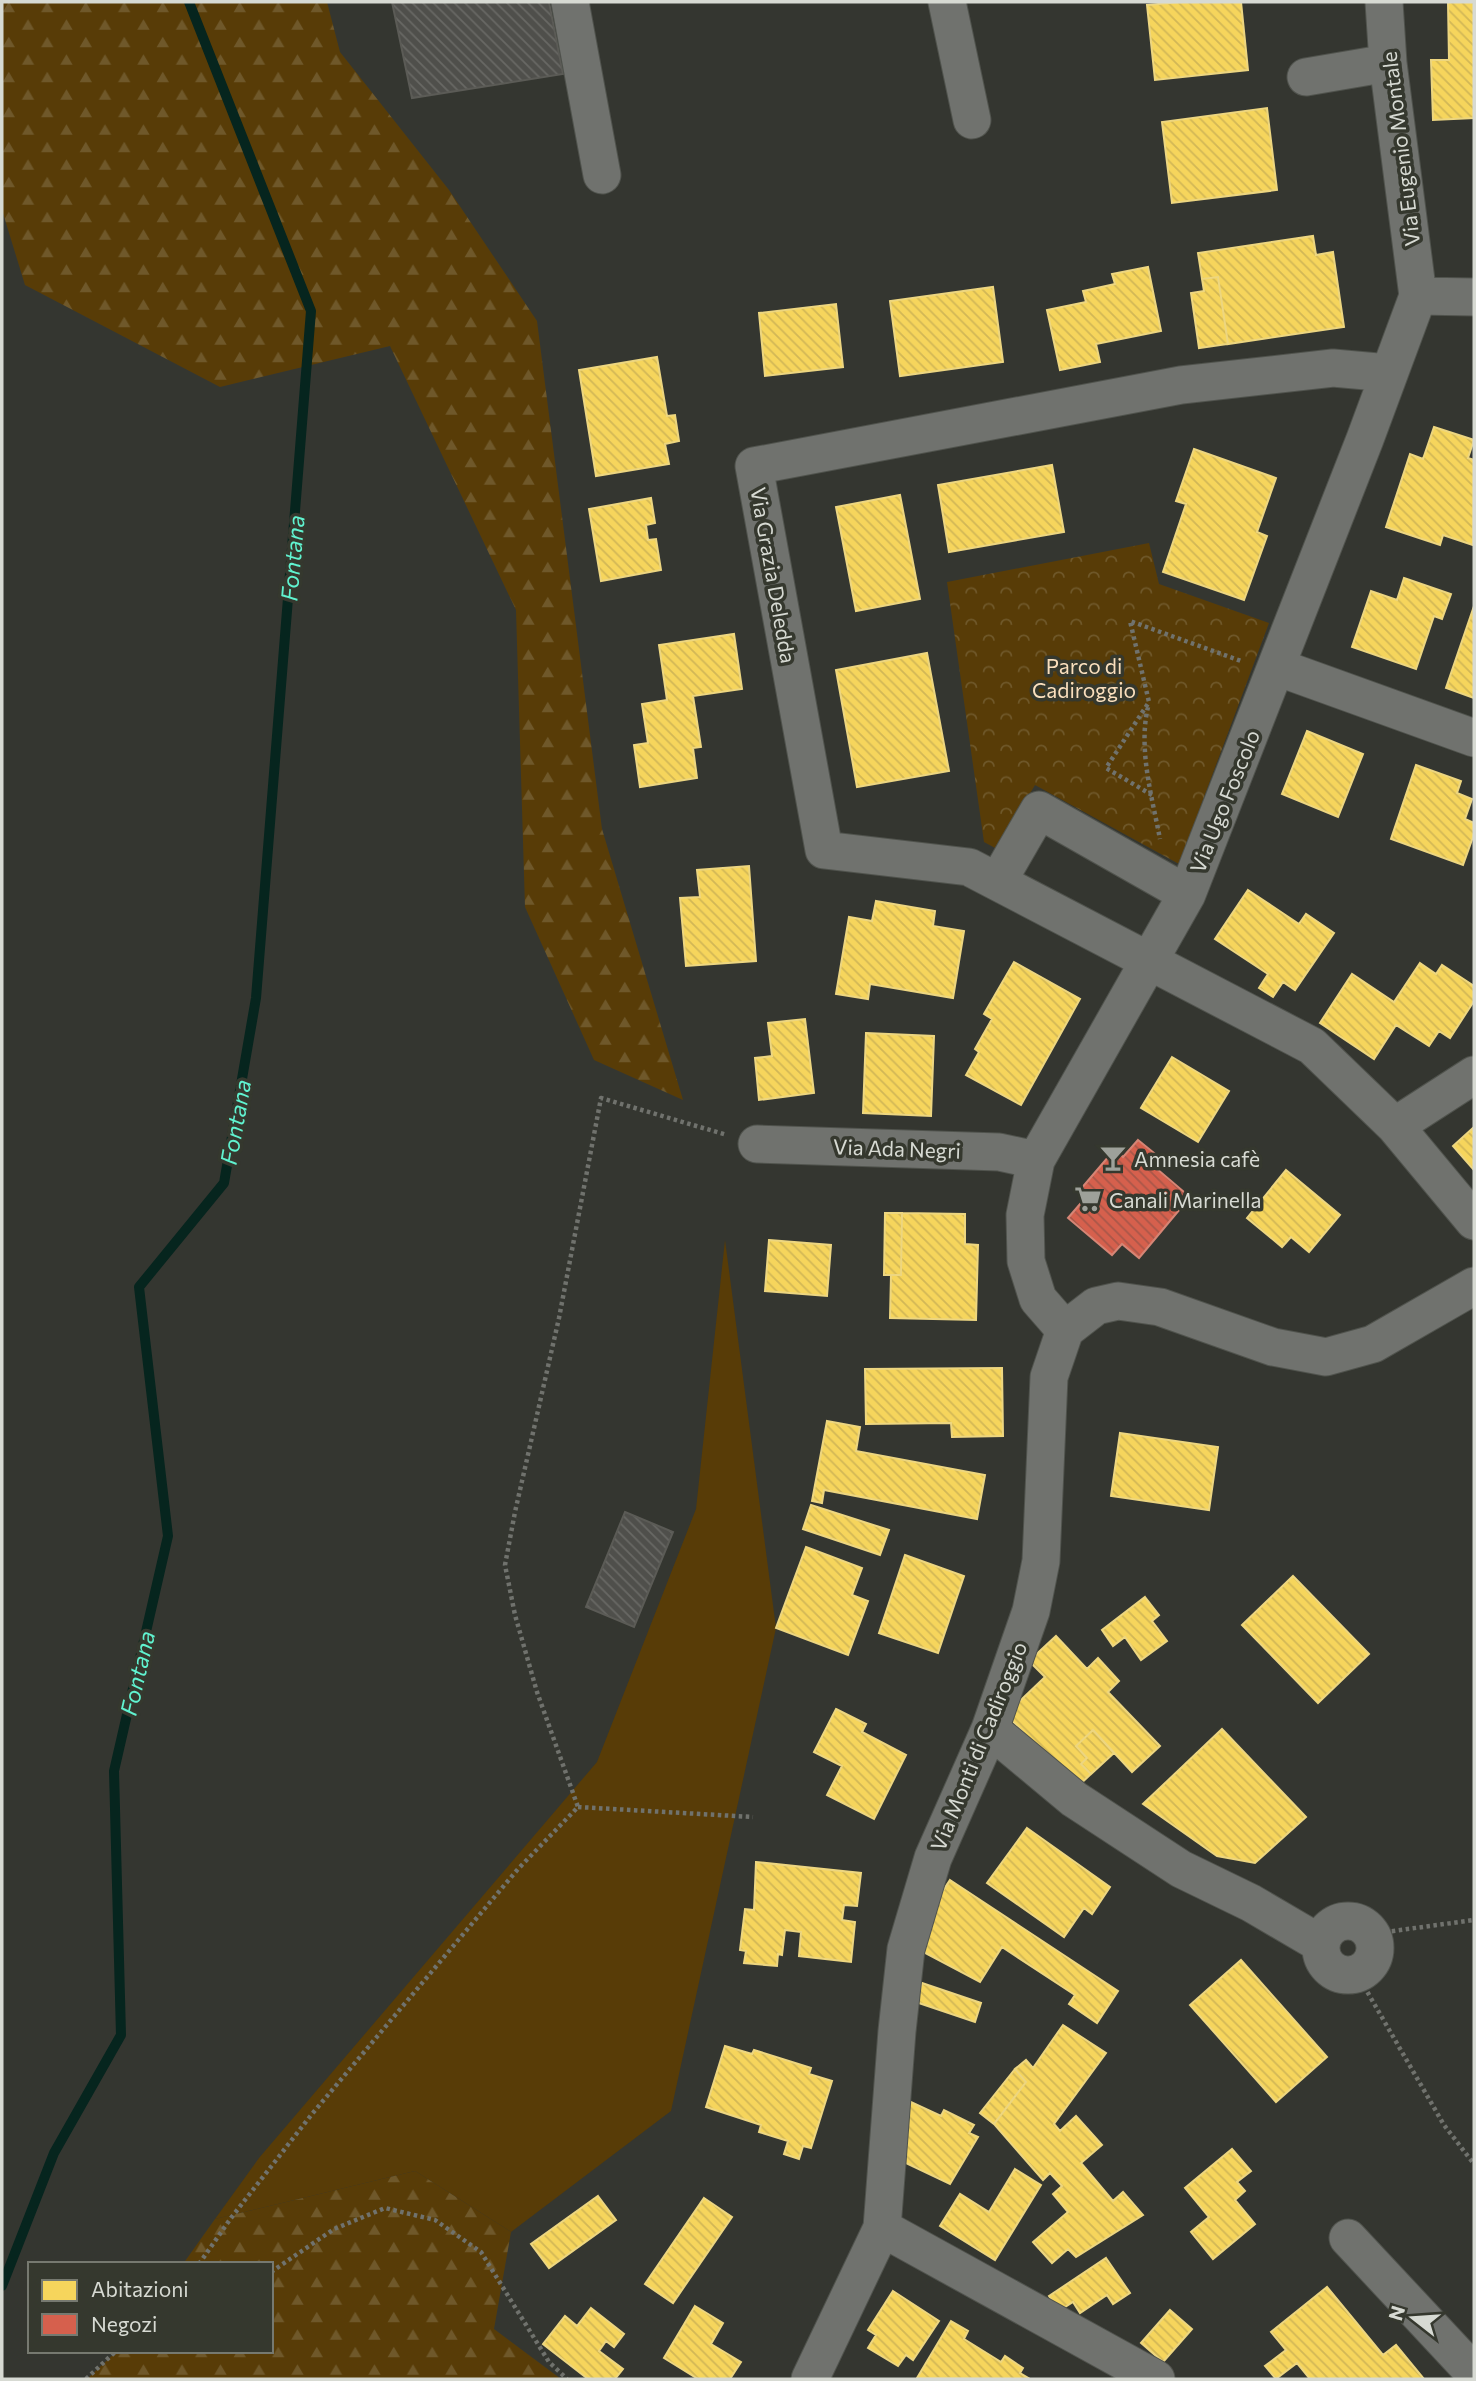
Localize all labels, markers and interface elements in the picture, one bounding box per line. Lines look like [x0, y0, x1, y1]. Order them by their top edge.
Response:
street label: Via Eugenio Montale [1376, 50, 1424, 248]
street label: Via Grazia Deledda [746, 485, 802, 665]
water label: Fontana [274, 514, 310, 602]
park label: Parco di Cadiroggio [1032, 653, 1136, 702]
street label: Via Ugo Foscolo [1184, 726, 1264, 876]
water label: Fontana [214, 1077, 256, 1167]
street label: Via Ada Negri [833, 1133, 961, 1163]
bar icon: Amnesia cafè [1098, 1143, 1128, 1173]
place label: Amnesia cafè [1134, 1146, 1260, 1171]
supermarket icon: Canali Marinella [1073, 1184, 1103, 1214]
place label: Canali Marinella [1109, 1187, 1262, 1212]
water label: Fontana [114, 1628, 160, 1718]
street label: Via Monti di Cadiroggio [925, 1638, 1031, 1854]
legend [28, 2262, 273, 2353]
text: Abitazioni [91, 2276, 189, 2301]
north arrow [1378, 2283, 1448, 2353]
text: N [1383, 2303, 1409, 2323]
text: Negozi [91, 2311, 157, 2336]

